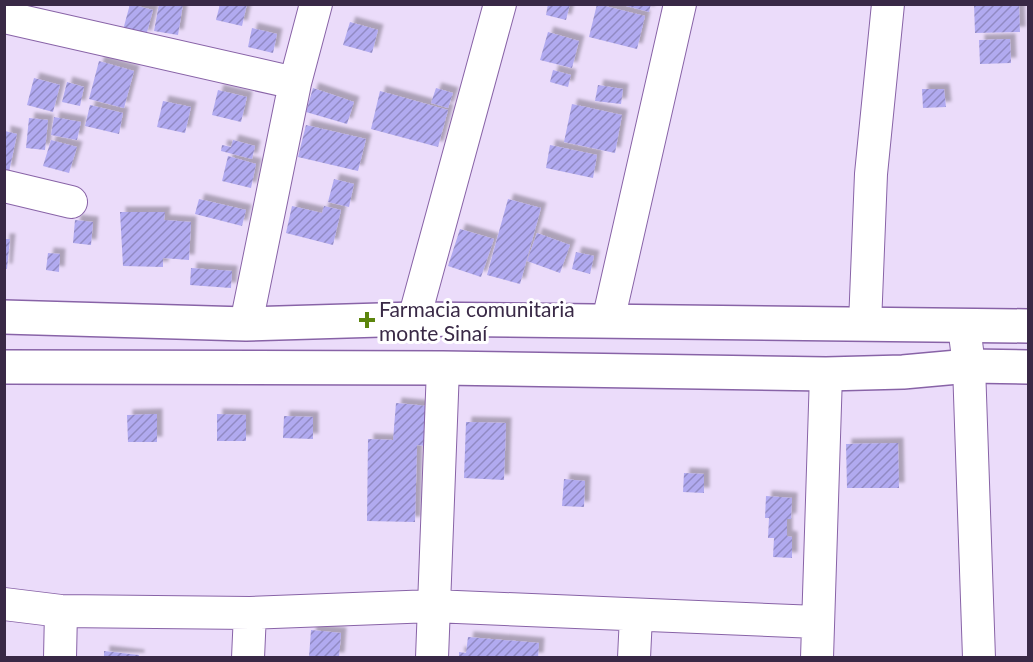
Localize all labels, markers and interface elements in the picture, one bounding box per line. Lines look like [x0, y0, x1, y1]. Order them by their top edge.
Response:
place label: Farmacia comunitaria monte Sinaí [379, 296, 575, 345]
marker: Farmacia comunitaria monte Sinaí [360, 313, 374, 327]

